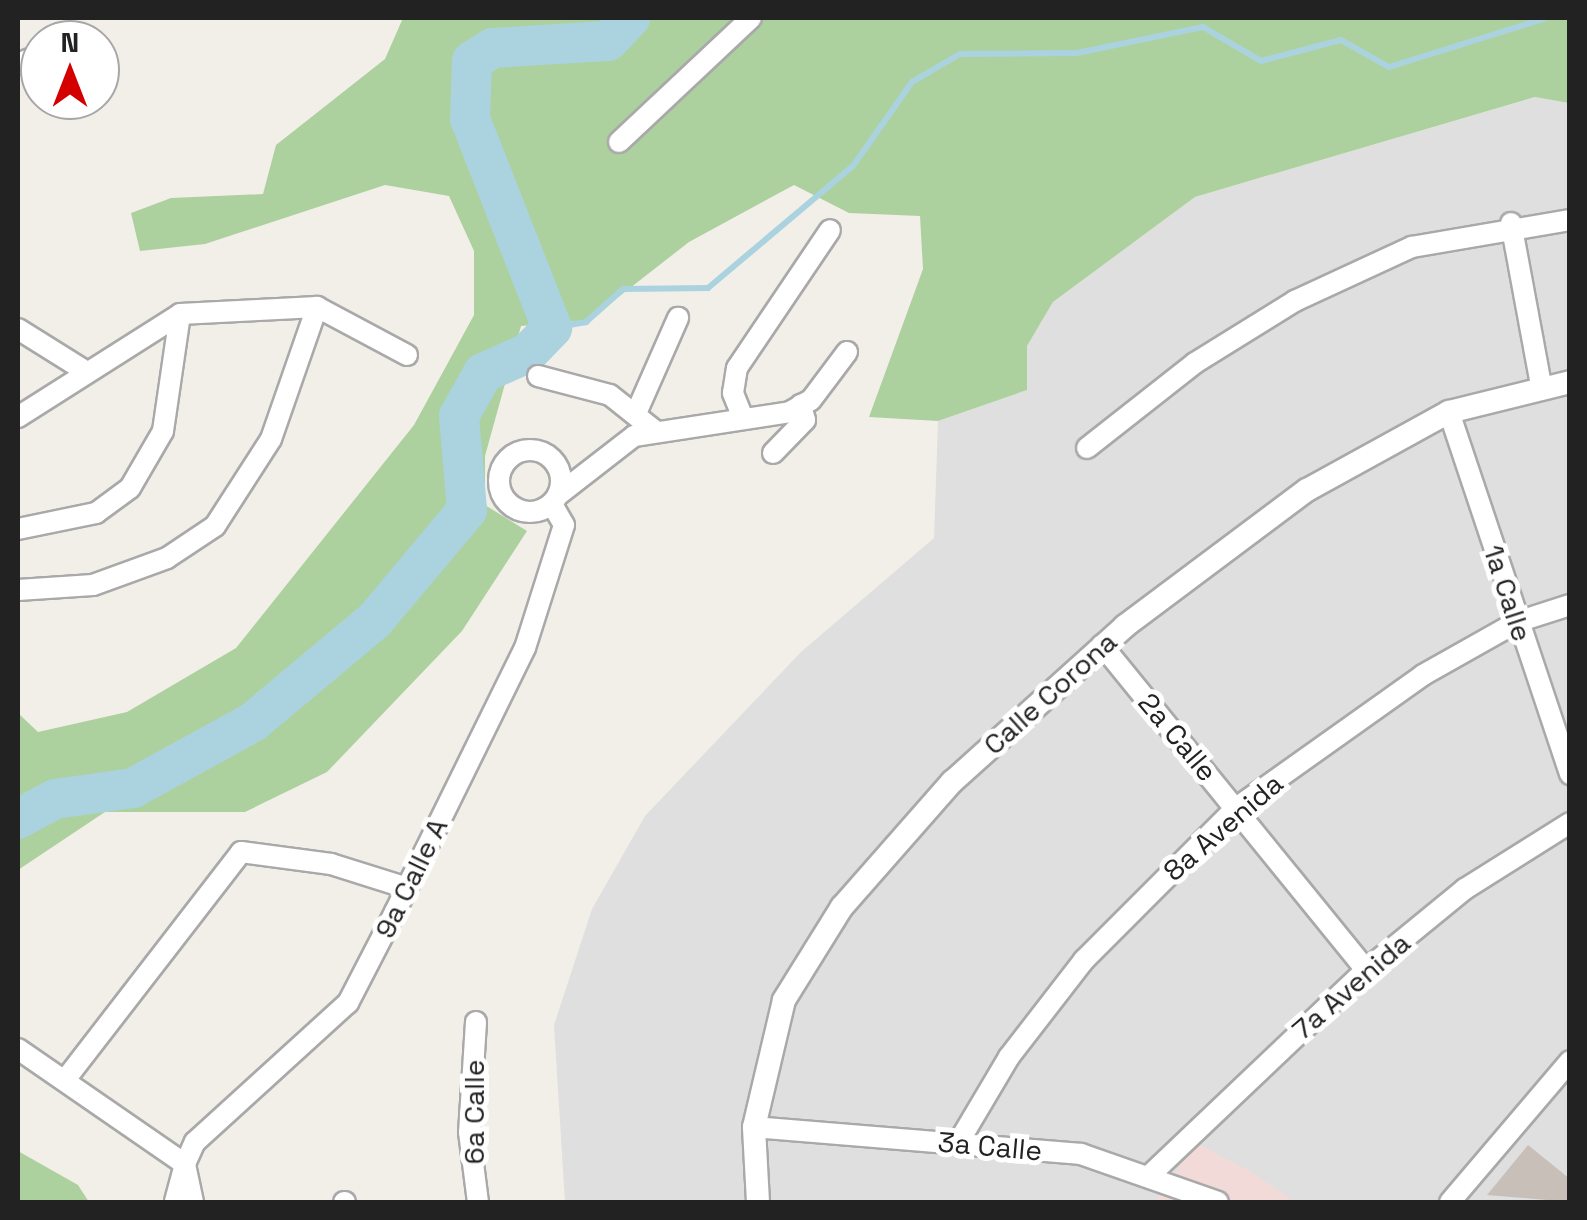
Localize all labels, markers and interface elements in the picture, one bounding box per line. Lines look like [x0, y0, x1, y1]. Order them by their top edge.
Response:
north arrow [20, 20, 120, 120]
text: N [61, 24, 79, 60]
street label: 1a Calle [1477, 541, 1539, 645]
street label: Calle Corona [977, 624, 1123, 762]
street label: 2a Calle [1132, 686, 1224, 788]
street label: 8a Avenida [1156, 766, 1290, 888]
street label: 9a Calle A [367, 812, 455, 944]
street label: 7a Avenida [1285, 926, 1417, 1046]
street label: 6a Calle [457, 1060, 491, 1164]
street label: 3a Calle [936, 1125, 1044, 1167]

